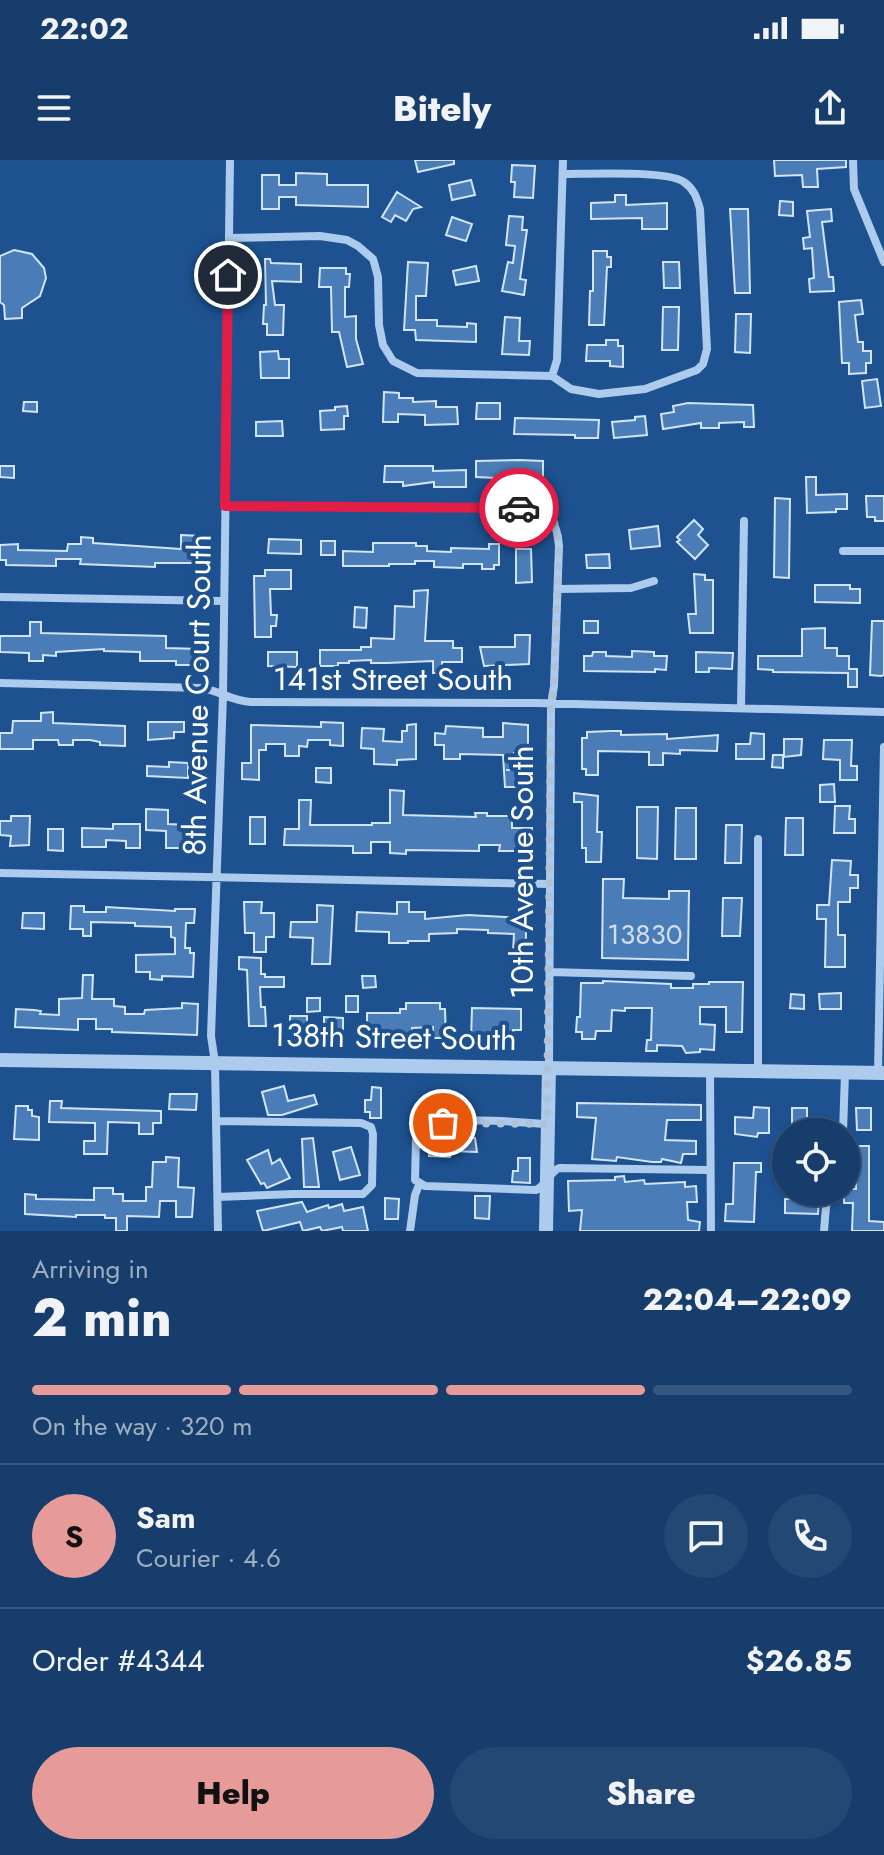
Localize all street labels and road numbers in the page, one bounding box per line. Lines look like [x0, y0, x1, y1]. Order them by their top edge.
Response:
street label: 8th Avenue Court South [171, 534, 223, 856]
street label: 141st Street South [273, 656, 513, 702]
street label: 10th Avenue South [499, 745, 545, 999]
street label: 138th Street South [271, 1012, 517, 1062]

